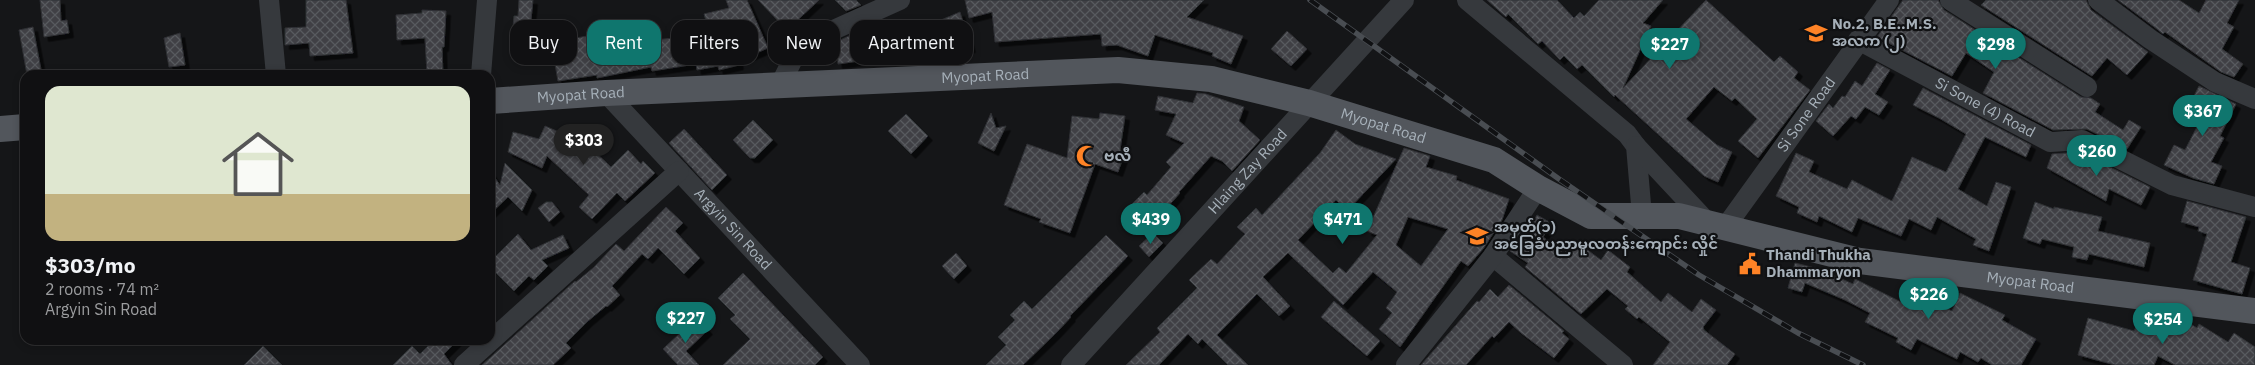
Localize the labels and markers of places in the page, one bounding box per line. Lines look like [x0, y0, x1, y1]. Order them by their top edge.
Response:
place label: No.2, B.E..M.S. အလက (၂) [1832, 14, 1937, 53]
school or university icon: No.2, B.E..M.S. အလက (၂) [1803, 20, 1829, 46]
pin: $227 [1640, 28, 1700, 70]
pin: $298 [1966, 28, 2026, 70]
pin: $367 [2173, 94, 2233, 137]
pin: $303 [554, 124, 614, 166]
pin: $260 [2067, 134, 2127, 177]
mosque icon: ဗလီ [1074, 143, 1100, 169]
place label: ဗလီ [1104, 146, 1131, 165]
pin: $439 [1121, 202, 1181, 245]
pin: $471 [1313, 202, 1373, 245]
place label: အမှတ်(၁) အခြေခံပညာမူလတန်းကျောင်း လှိုင် [1494, 217, 1718, 256]
school or university icon: အမှတ်(၁) အခြေခံပညာမူလတန်းကျောင်း လှိုင် [1464, 223, 1490, 249]
place label: Thandi Thukha Dhammaryon [1766, 245, 1871, 281]
public building icon: Thandi Thukha Dhammaryon [1737, 251, 1763, 277]
pin: $226 [1899, 278, 1959, 320]
pin: $227 [656, 302, 716, 344]
pin: $254 [2133, 302, 2193, 345]

